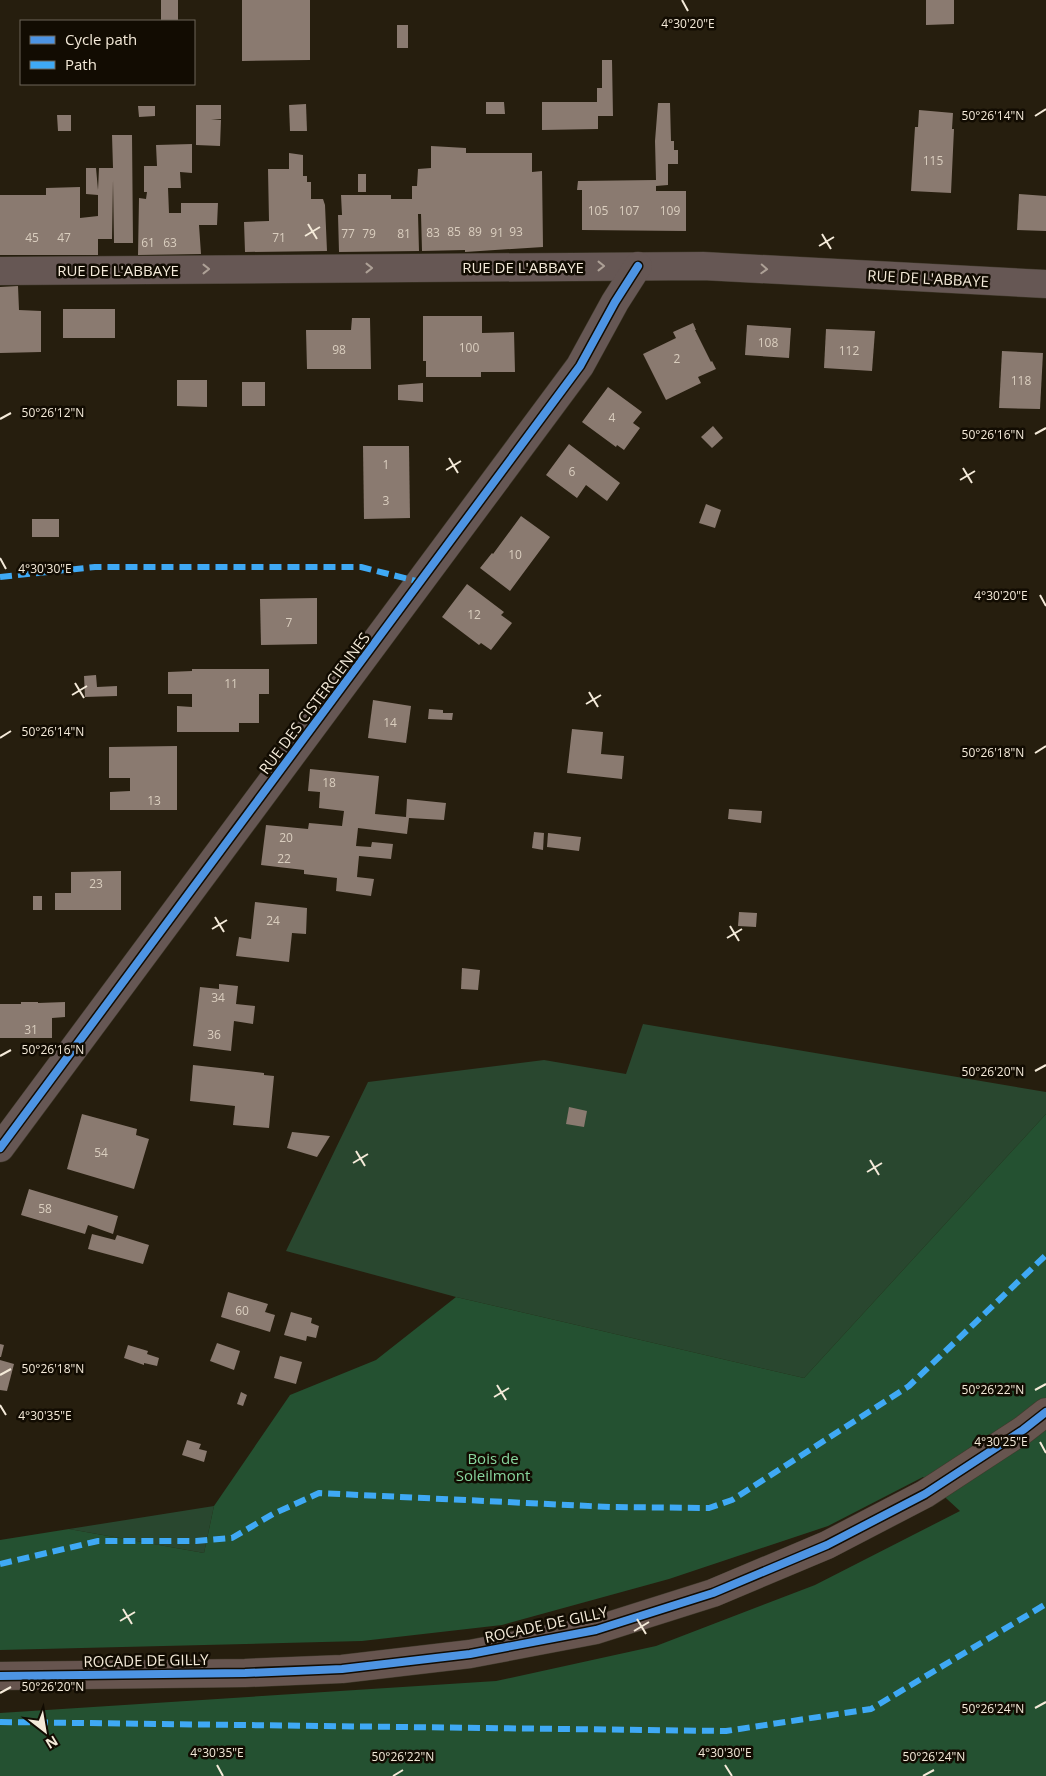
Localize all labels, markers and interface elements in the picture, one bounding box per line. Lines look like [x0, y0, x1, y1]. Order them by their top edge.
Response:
text: 4°30'20"E [661, 15, 715, 32]
legend [20, 20, 195, 85]
text: Cycle path [65, 29, 137, 49]
text: Path [65, 54, 97, 74]
text: 50°26'14"N [962, 107, 1024, 124]
house number: 115 [923, 152, 943, 169]
house number: 105 [588, 202, 608, 219]
house number: 107 [619, 202, 639, 219]
house number: 109 [660, 202, 680, 219]
house number: 85 [447, 223, 461, 240]
house number: 89 [468, 223, 482, 240]
house number: 93 [509, 223, 523, 240]
house number: 83 [426, 224, 440, 241]
house number: 91 [490, 224, 504, 241]
house number: 77 [341, 225, 355, 242]
house number: 79 [362, 225, 376, 242]
house number: 81 [397, 225, 411, 242]
house number: 45 [25, 229, 39, 246]
house number: 47 [57, 229, 71, 246]
house number: 71 [272, 229, 286, 246]
house number: 61 [141, 234, 155, 251]
house number: 63 [163, 234, 177, 251]
street label: RUE DE L'ABBAYE [462, 257, 584, 277]
street label: RUE DE L'ABBAYE [57, 260, 179, 280]
one-way arrow [598, 261, 605, 271]
one-way arrow [365, 263, 373, 273]
one-way arrow [760, 263, 768, 274]
one-way arrow [202, 264, 210, 274]
street label: RUE DE L'ABBAYE [867, 265, 989, 291]
house number: 108 [758, 334, 778, 351]
house number: 100 [459, 339, 479, 356]
house number: 98 [332, 341, 346, 358]
house number: 112 [839, 342, 859, 359]
house number: 2 [674, 350, 681, 367]
house number: 118 [1011, 372, 1031, 389]
text: 50°26'12"N [22, 404, 84, 421]
house number: 4 [609, 409, 616, 426]
text: 50°26'16"N [962, 426, 1024, 443]
house number: 1 [383, 456, 389, 473]
house number: 6 [569, 463, 576, 480]
house number: 3 [383, 492, 390, 509]
house number: 10 [508, 546, 522, 563]
text: 4°30'30"E [18, 560, 72, 577]
text: 4°30'20"E [974, 587, 1028, 604]
house number: 12 [467, 606, 481, 623]
house number: 7 [286, 614, 293, 631]
street label: RUE DES CISTERCIENNES [254, 628, 374, 778]
house number: 11 [224, 675, 238, 692]
house number: 14 [383, 714, 397, 731]
text: 50°26'14"N [22, 723, 84, 740]
text: 50°26'18"N [962, 744, 1024, 761]
house number: 18 [322, 774, 336, 791]
house number: 13 [147, 792, 161, 809]
house number: 20 [279, 829, 293, 846]
house number: 22 [277, 850, 291, 867]
house number: 23 [89, 875, 103, 892]
house number: 24 [266, 912, 280, 929]
house number: 34 [211, 989, 225, 1006]
house number: 31 [24, 1021, 38, 1038]
house number: 36 [207, 1026, 221, 1043]
text: 50°26'16"N [22, 1041, 84, 1058]
text: 50°26'20"N [962, 1063, 1024, 1080]
house number: 54 [94, 1144, 108, 1161]
house number: 58 [38, 1200, 52, 1217]
house number: 60 [235, 1302, 249, 1319]
text: 50°26'18"N [22, 1360, 84, 1377]
text: 50°26'22"N [962, 1381, 1024, 1398]
text: 4°30'35"E [18, 1407, 72, 1424]
text: 4°30'25"E [974, 1433, 1028, 1450]
park label: Bois de Soleilmont [456, 1448, 530, 1485]
street label: ROCADE DE GILLY [483, 1601, 610, 1647]
street label: ROCADE DE GILLY [83, 1649, 209, 1671]
text: 50°26'20"N [22, 1678, 84, 1695]
text: 50°26'24"N [962, 1700, 1024, 1717]
north arrow [20, 1706, 70, 1756]
text: N [42, 1731, 62, 1754]
text: 4°30'35"E [190, 1744, 244, 1761]
text: 4°30'30"E [698, 1744, 752, 1761]
text: 50°26'22"N [372, 1748, 434, 1765]
text: 50°26'24"N [903, 1748, 965, 1765]

